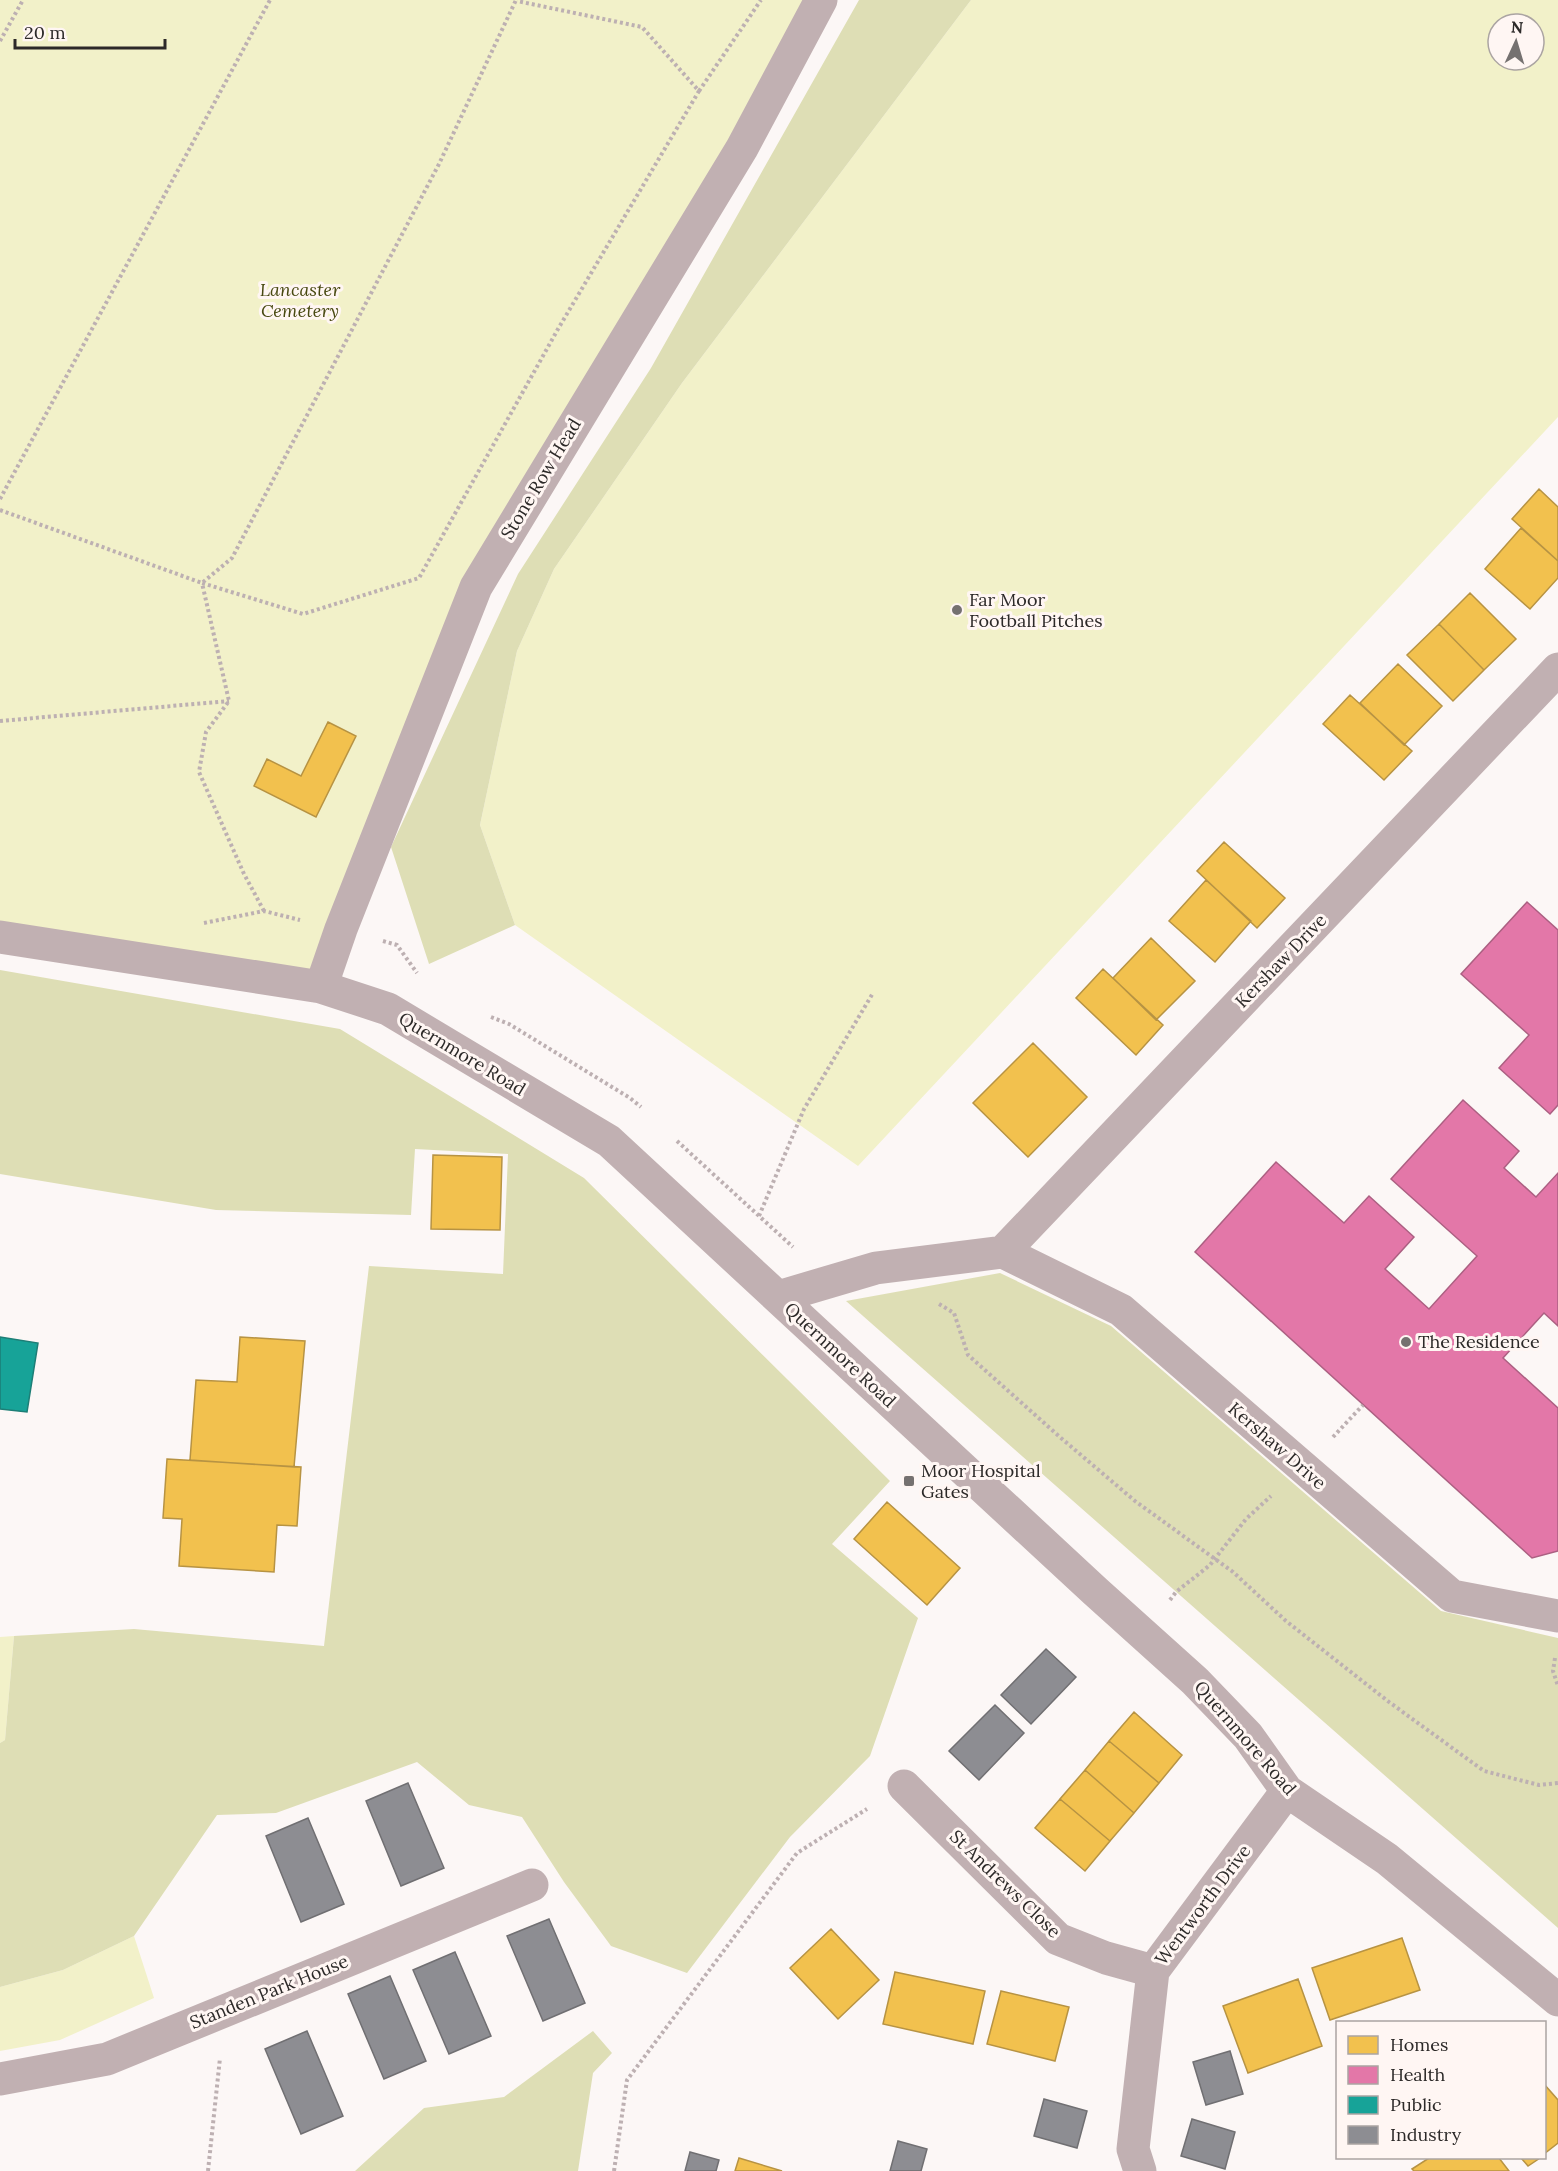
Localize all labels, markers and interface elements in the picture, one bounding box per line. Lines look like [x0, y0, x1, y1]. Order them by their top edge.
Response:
scale bar [15, 12, 165, 50]
north arrow [1486, 12, 1546, 72]
text: N [1510, 17, 1524, 37]
text: 20 m [24, 21, 66, 44]
park label: Lancaster Cemetery [260, 278, 341, 322]
street label: Stone Row Head [495, 414, 586, 543]
place label: Far Moor Football Pitches [969, 588, 1103, 632]
marker: Far Moor Football Pitches [950, 603, 964, 617]
street label: Kershaw Drive [1230, 909, 1331, 1012]
street label: Quernmore Road [395, 1007, 530, 1101]
street label: Quernmore Road [780, 1297, 901, 1412]
place label: The Residence [1418, 1330, 1540, 1353]
marker: The Residence [1399, 1335, 1413, 1349]
street label: Kershaw Drive [1224, 1397, 1331, 1494]
place label: Moor Hospital Gates [921, 1459, 1041, 1503]
marker: Moor Hospital Gates [902, 1474, 916, 1488]
street label: Quernmore Road [1189, 1676, 1301, 1800]
street label: St Andrews Close [945, 1825, 1066, 1943]
street label: Wentworth Drive [1150, 1840, 1256, 1970]
street label: Standen Park House [186, 1949, 352, 2034]
legend [1336, 2021, 1546, 2159]
text: Homes [1390, 2033, 1448, 2056]
text: Health [1390, 2063, 1446, 2086]
text: Public [1390, 2093, 1442, 2116]
text: Industry [1390, 2123, 1462, 2146]

